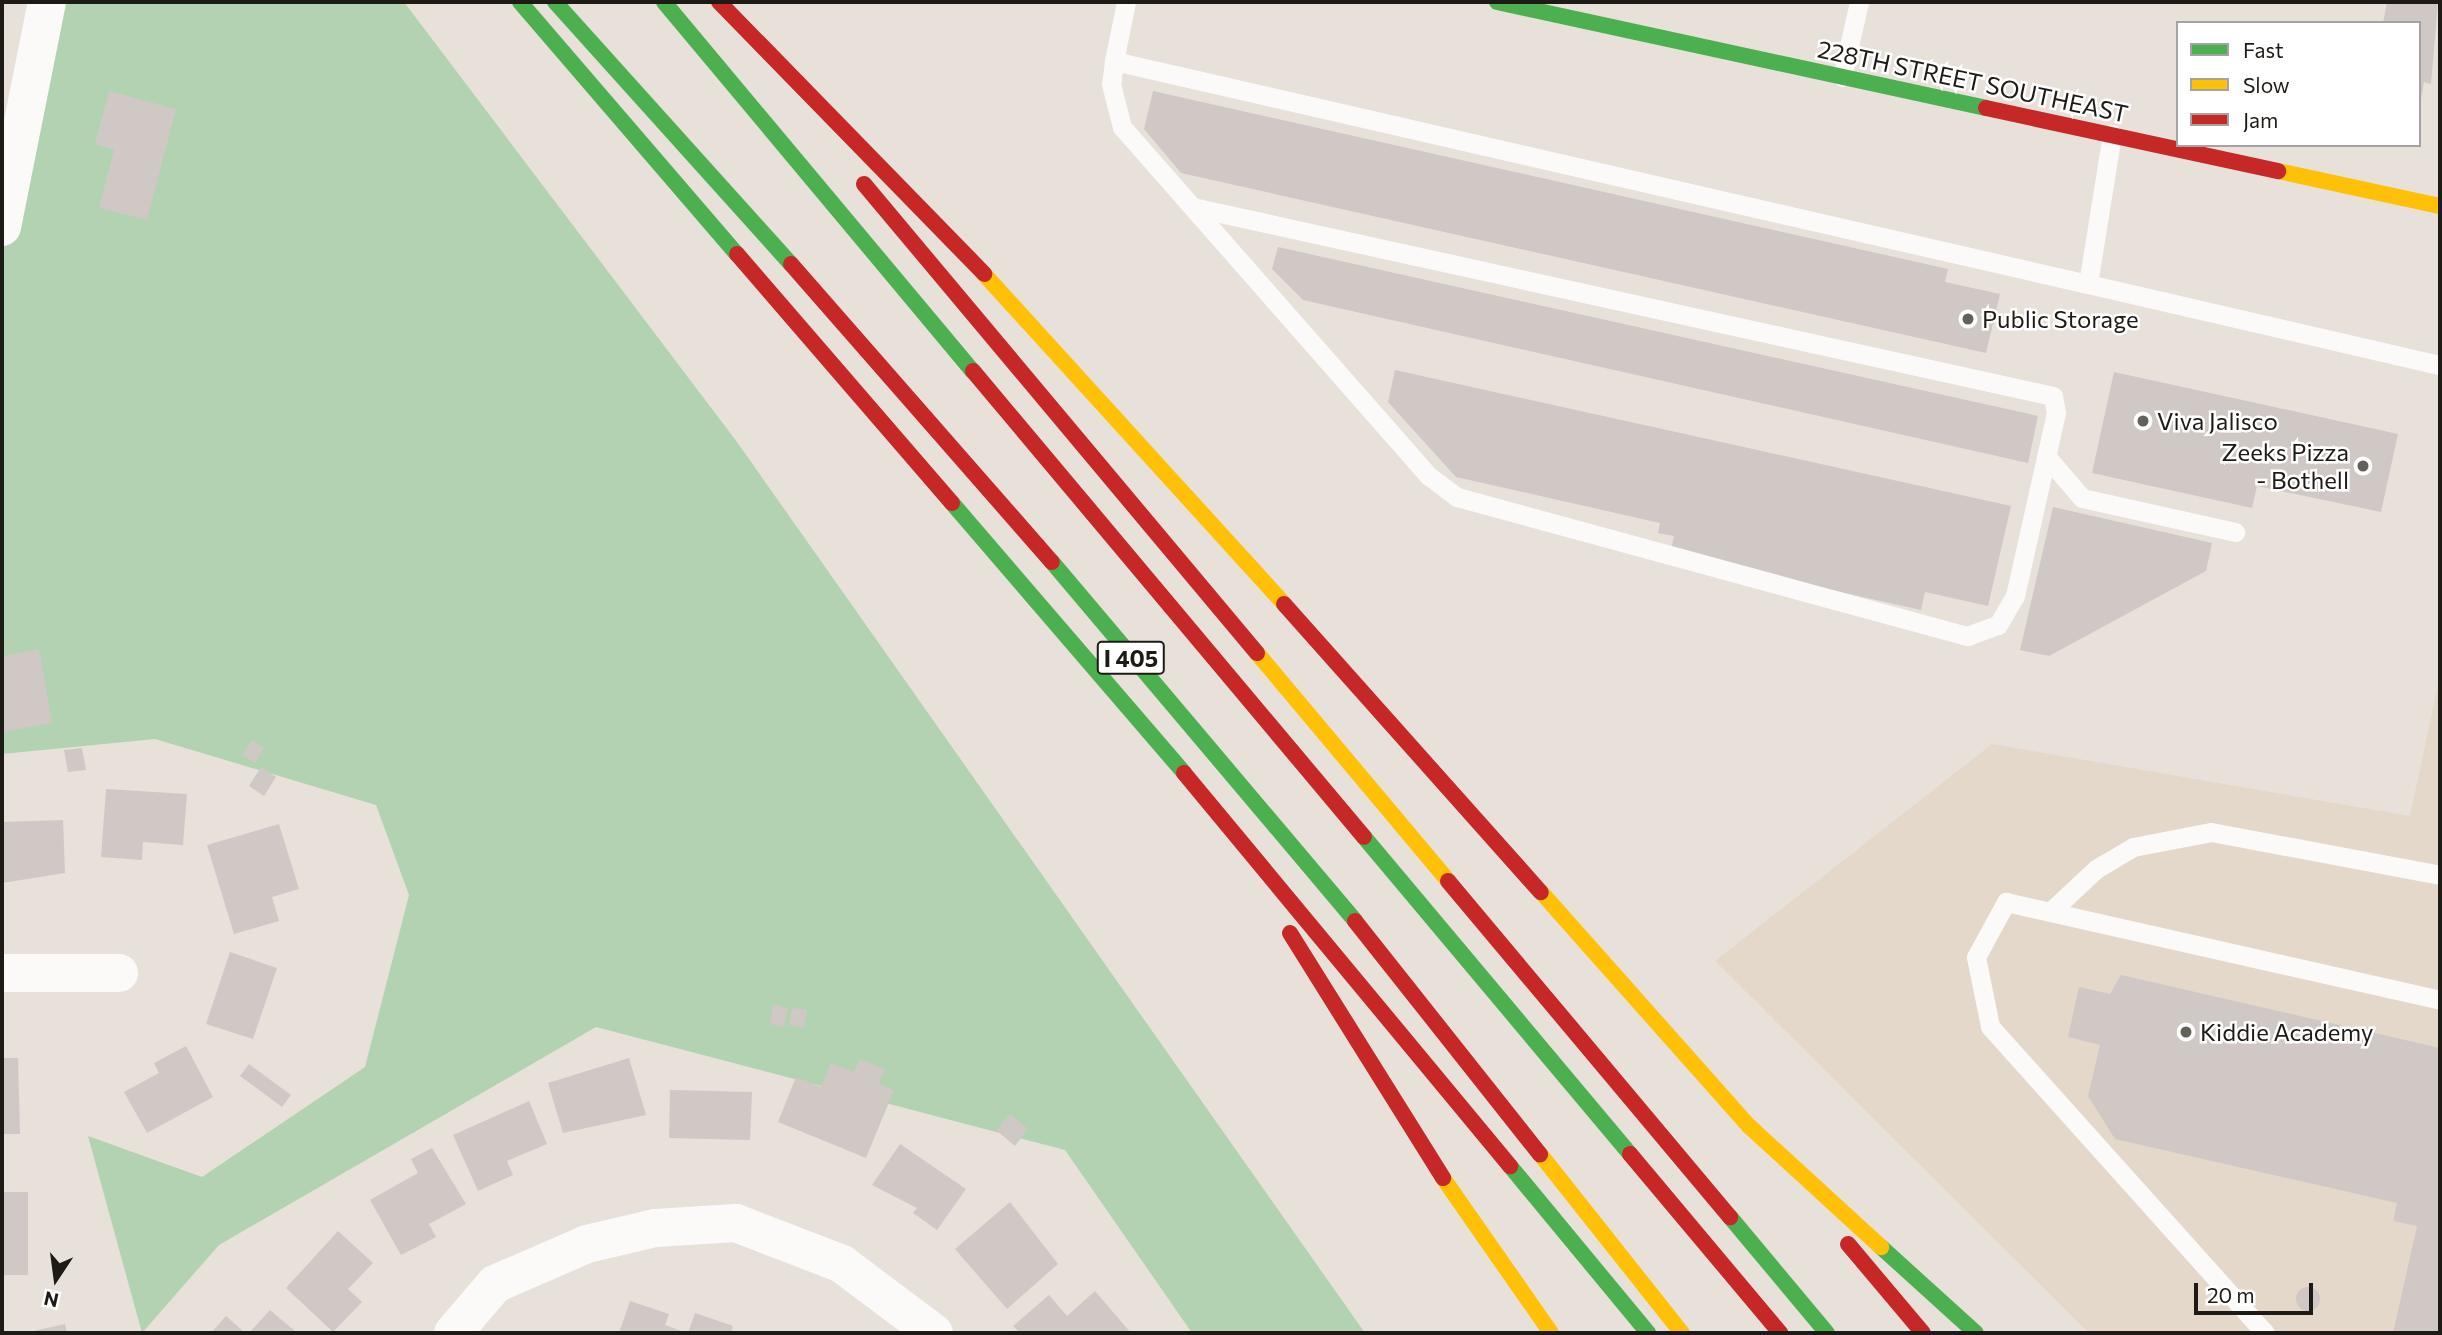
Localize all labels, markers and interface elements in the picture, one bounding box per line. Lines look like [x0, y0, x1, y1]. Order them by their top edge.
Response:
legend [2176, 21, 2421, 147]
street label: 228TH STREET SOUTHEAST [1815, 34, 2131, 128]
text: Fast [2243, 37, 2284, 62]
text: Slow [2243, 72, 2290, 97]
text: Jam [2243, 107, 2278, 132]
place label: Public Storage [1982, 305, 2139, 333]
marker: Public Storage [1960, 311, 1976, 327]
place label: Viva Jalisco [2157, 407, 2278, 435]
marker: Viva Jalisco [2135, 413, 2151, 429]
place label: Zeeks Pizza - Bothell [2221, 438, 2349, 494]
marker: Zeeks Pizza - Bothell [2355, 458, 2371, 474]
road number: I 405 [1096, 638, 1166, 678]
place label: Kiddie Academy [2200, 1018, 2373, 1046]
marker: Kiddie Academy [2178, 1024, 2194, 1040]
north arrow [21, 1244, 91, 1314]
scale bar [2197, 1268, 2316, 1312]
text: 20 m [2207, 1282, 2255, 1307]
text: N [42, 1287, 61, 1313]

